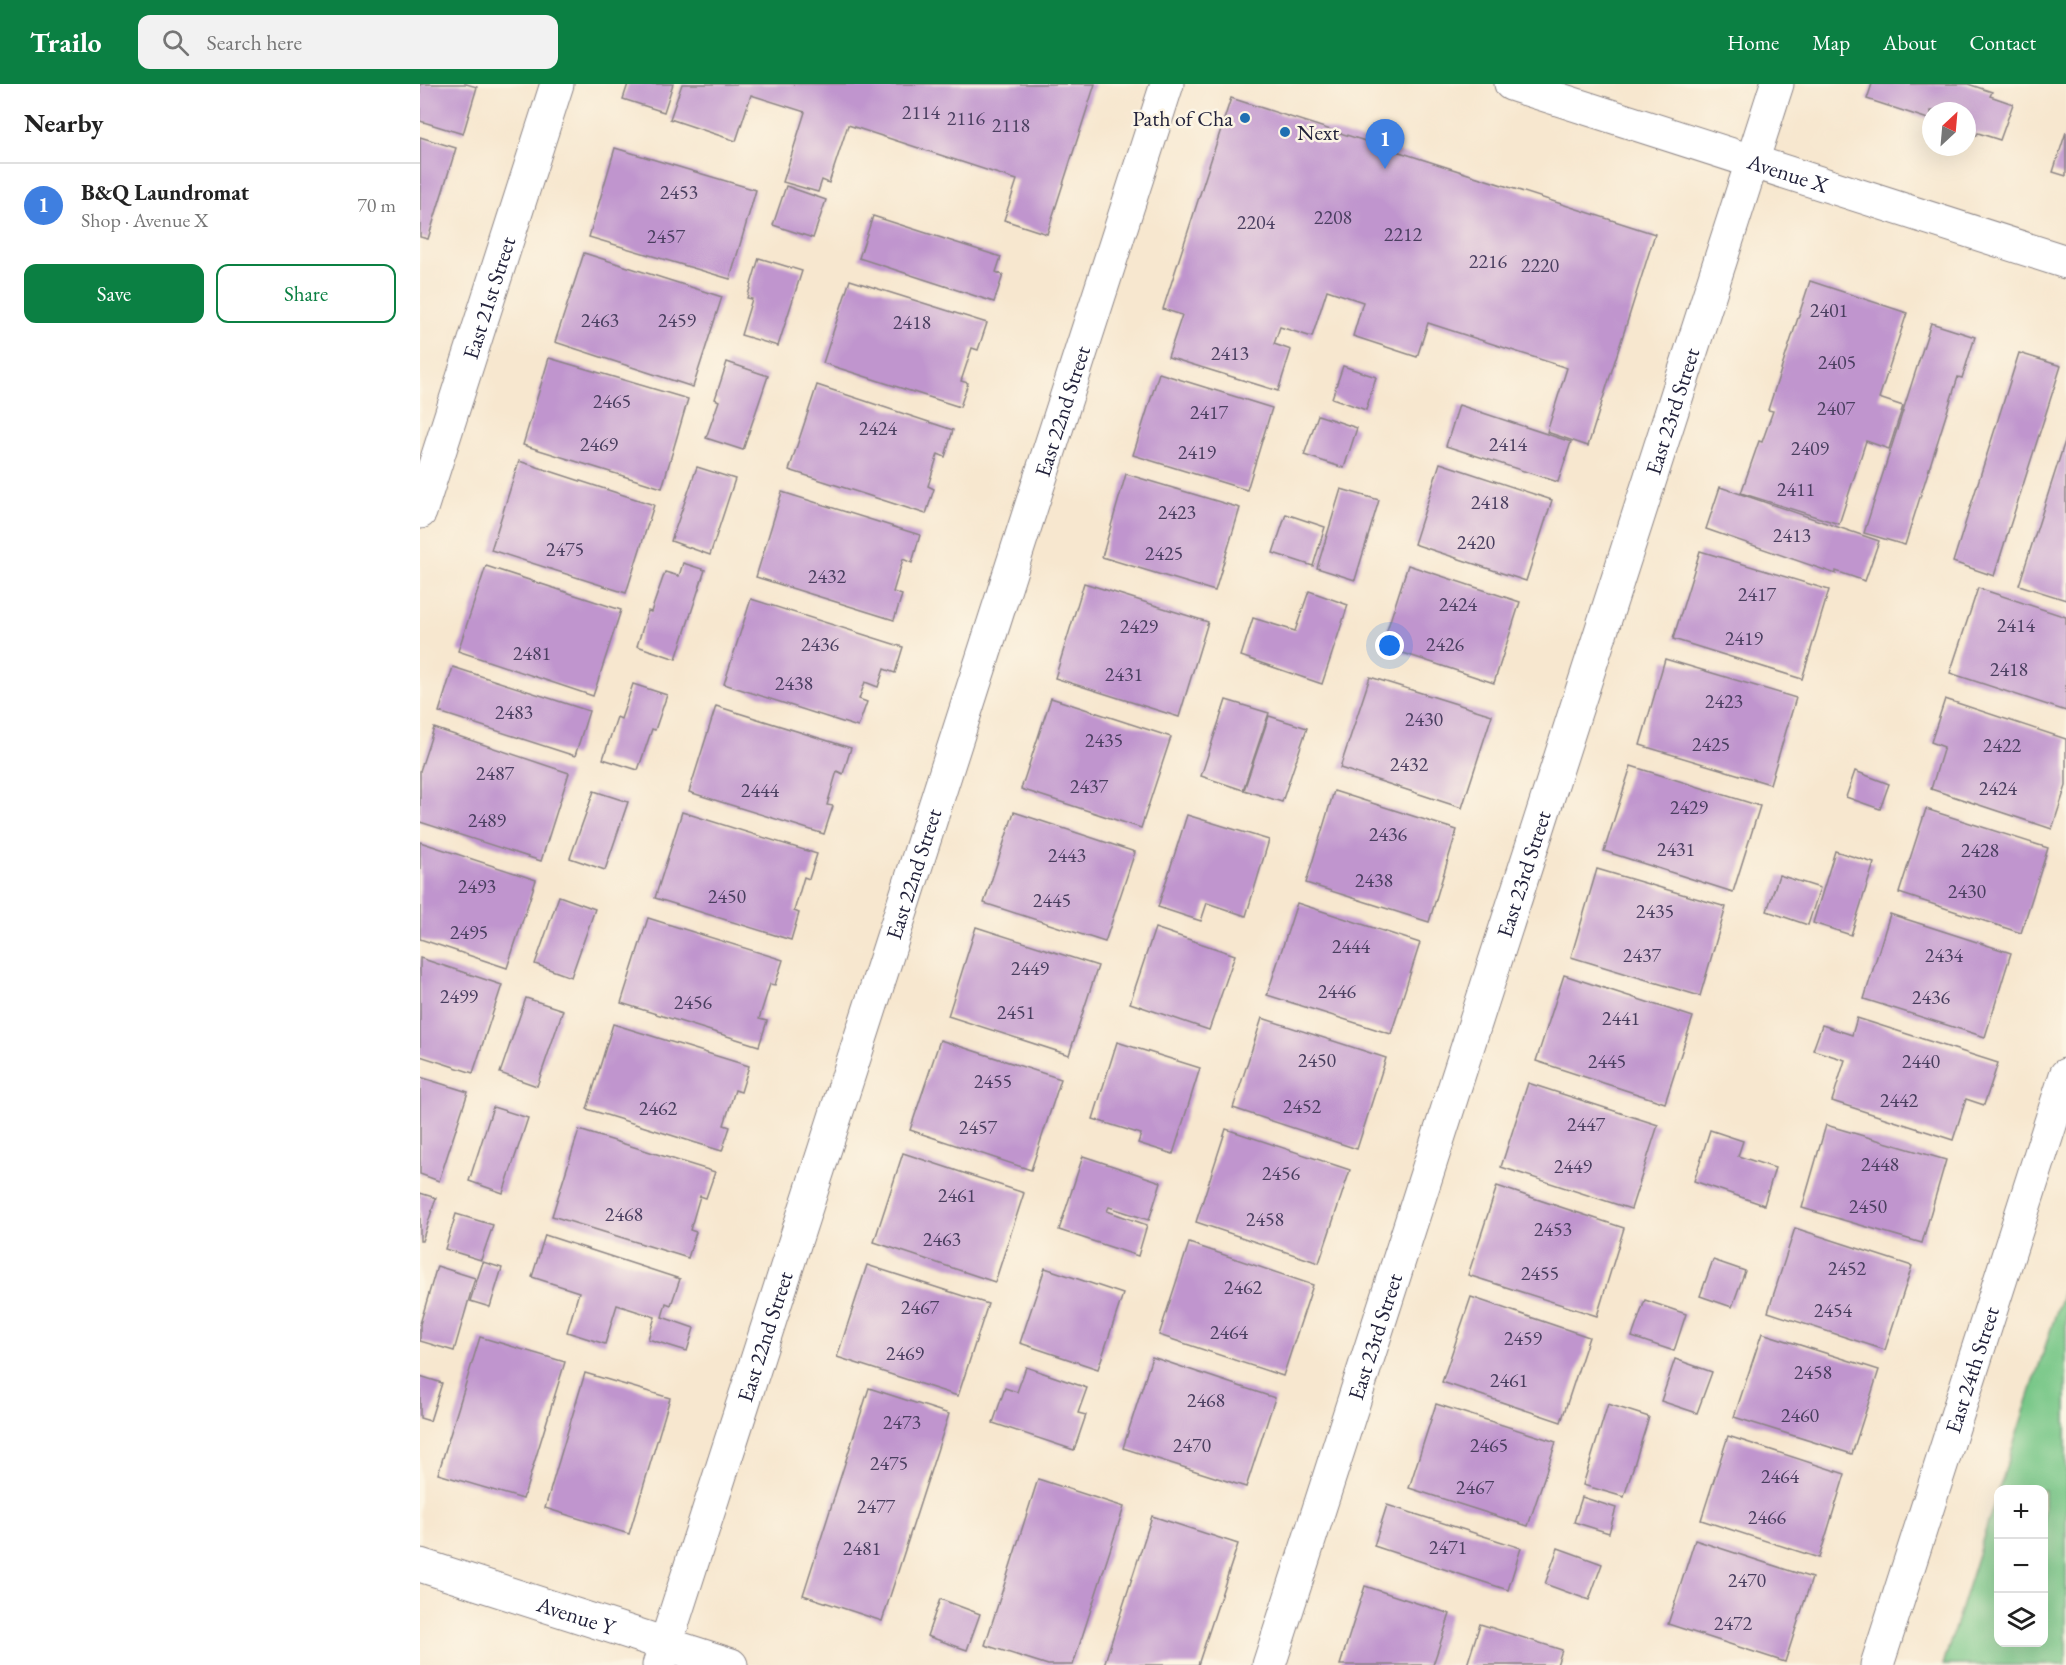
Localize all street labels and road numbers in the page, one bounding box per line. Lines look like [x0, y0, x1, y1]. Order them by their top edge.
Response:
street label: Avenue X [1743, 147, 1832, 200]
street label: East 21st Street [456, 233, 522, 363]
street label: East 22nd Street [1028, 342, 1097, 480]
street label: East 23rd Street [1638, 344, 1706, 478]
street label: East 22nd Street [879, 805, 948, 943]
street label: East 23rd Street [1490, 807, 1558, 941]
street label: East 22nd Street [730, 1268, 800, 1406]
street label: East 23rd Street [1341, 1270, 1409, 1404]
street label: East 24th Street [1938, 1303, 2006, 1437]
street label: Avenue Y [532, 1589, 620, 1642]

